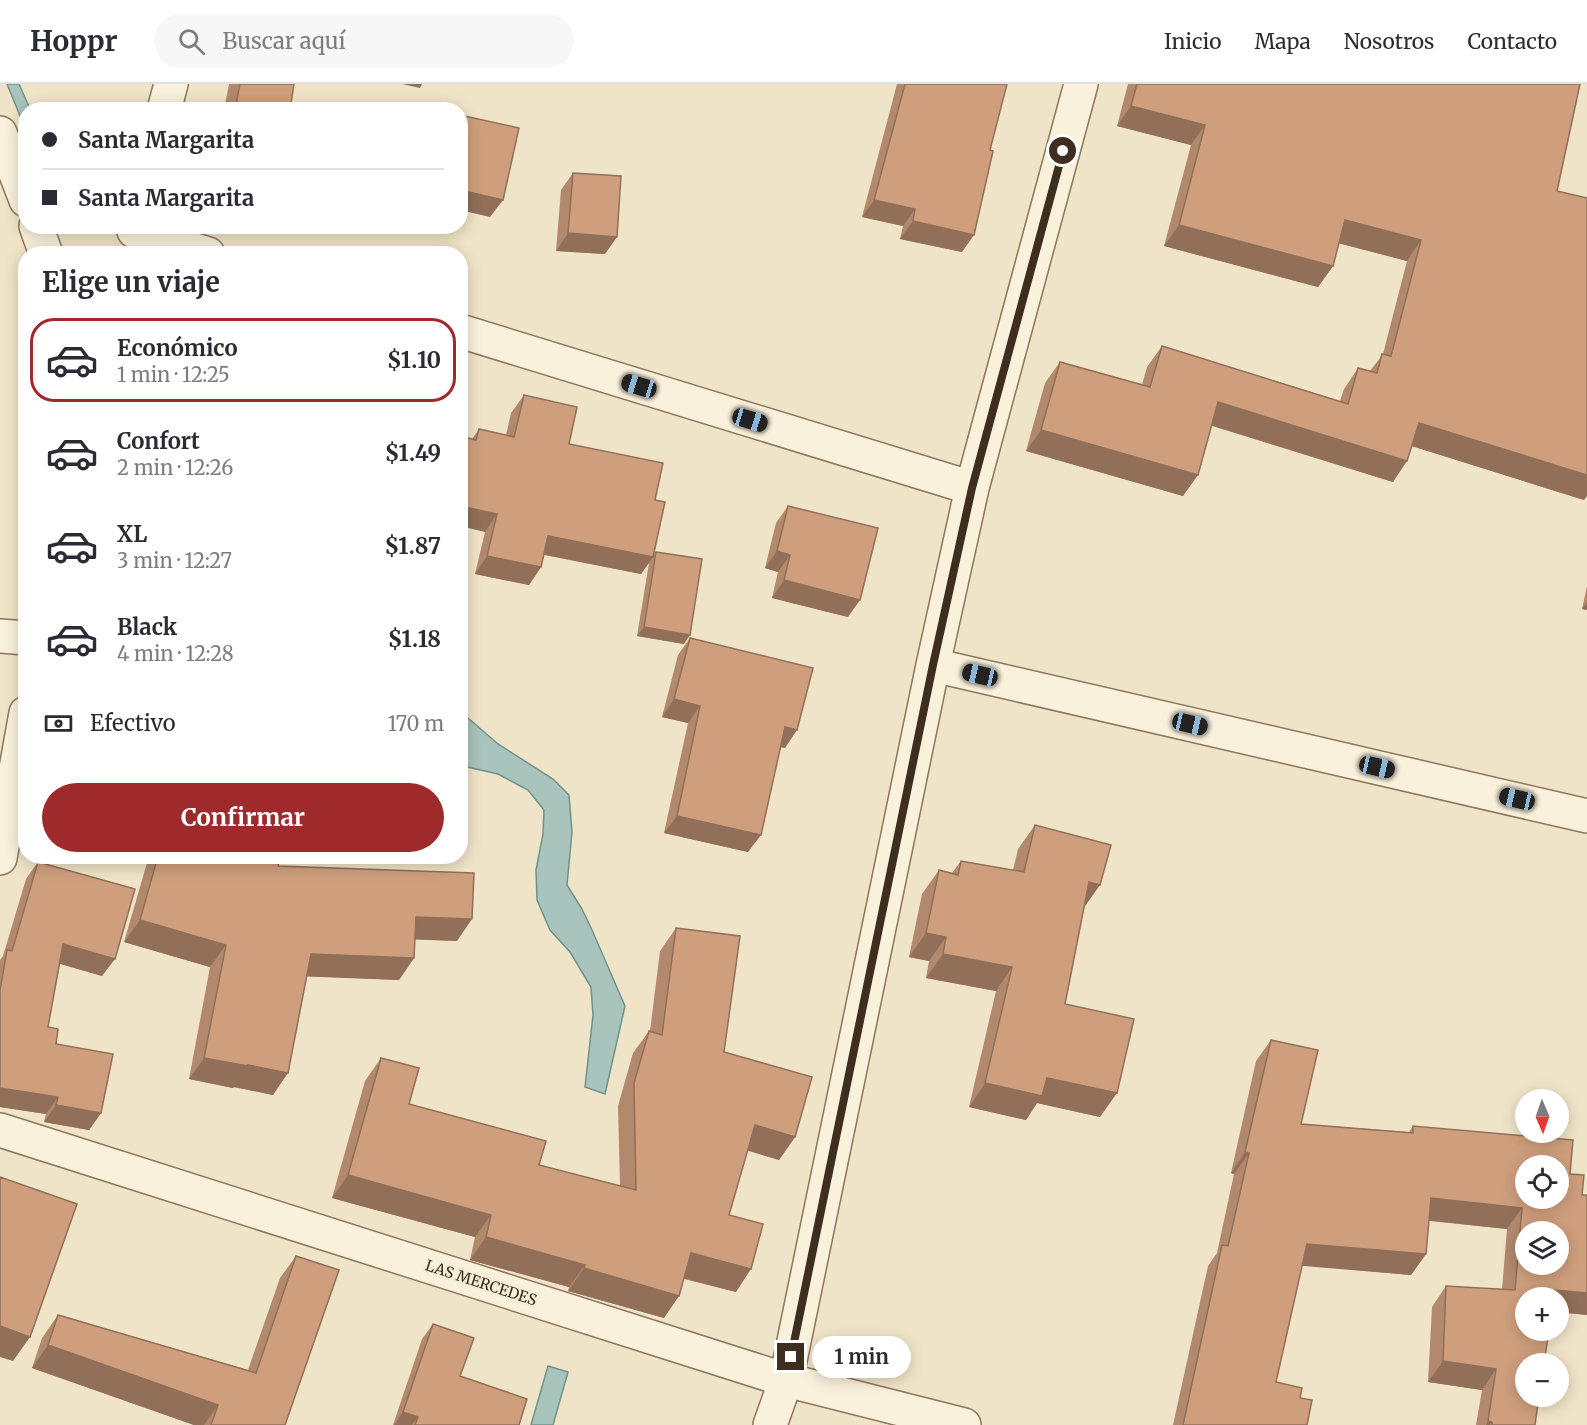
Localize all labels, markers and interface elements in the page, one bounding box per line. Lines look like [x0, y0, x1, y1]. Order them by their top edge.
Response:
search box [154, 14, 574, 68]
text: Hoppr [30, 23, 118, 59]
icon: search [175, 25, 208, 58]
text: Buscar aquí [223, 27, 346, 55]
text: Inicio [1164, 28, 1222, 55]
text: Mapa [1255, 28, 1311, 55]
text: Nosotros [1344, 28, 1434, 55]
text: Contacto [1467, 28, 1557, 55]
text: Santa Margarita [78, 126, 254, 154]
route start [1049, 137, 1076, 164]
text: Santa Margarita [78, 184, 254, 212]
text: Elige un viaje [42, 265, 220, 299]
icon: car [45, 333, 99, 387]
text: Económico [117, 334, 238, 362]
text: $1.10 [387, 346, 441, 374]
text: 1 min · 12:25 [117, 362, 230, 387]
car [619, 372, 659, 400]
car [730, 406, 770, 434]
icon: car [45, 426, 99, 480]
text: Confort [117, 427, 200, 455]
text: $1.49 [385, 439, 441, 467]
text: 2 min · 12:26 [117, 455, 233, 480]
icon: car [45, 519, 99, 573]
text: XL [117, 520, 147, 548]
text: $1.87 [384, 532, 441, 560]
text: 3 min · 12:27 [117, 548, 232, 573]
icon: car [45, 612, 99, 666]
text: Black [117, 613, 177, 641]
text: $1.18 [388, 625, 441, 653]
text: 4 min · 12:28 [117, 641, 234, 666]
car [960, 662, 1000, 688]
icon: cash [42, 707, 75, 740]
text: Efectivo [90, 709, 176, 737]
text: 170 m [388, 711, 444, 736]
car [1170, 711, 1210, 737]
car [1357, 754, 1397, 780]
button: Confirmar [42, 783, 444, 852]
car [1497, 786, 1537, 812]
north arrow [1515, 1089, 1569, 1143]
map controls [1515, 1089, 1569, 1407]
button: locate [1515, 1155, 1569, 1209]
button: layers [1515, 1221, 1569, 1275]
street label: LAS MERCEDES [423, 1256, 539, 1310]
button: + [1515, 1287, 1569, 1341]
callout: 1 min [812, 1336, 911, 1378]
route end [777, 1343, 804, 1370]
text: 1 min [834, 1344, 889, 1369]
button: − [1515, 1353, 1569, 1407]

